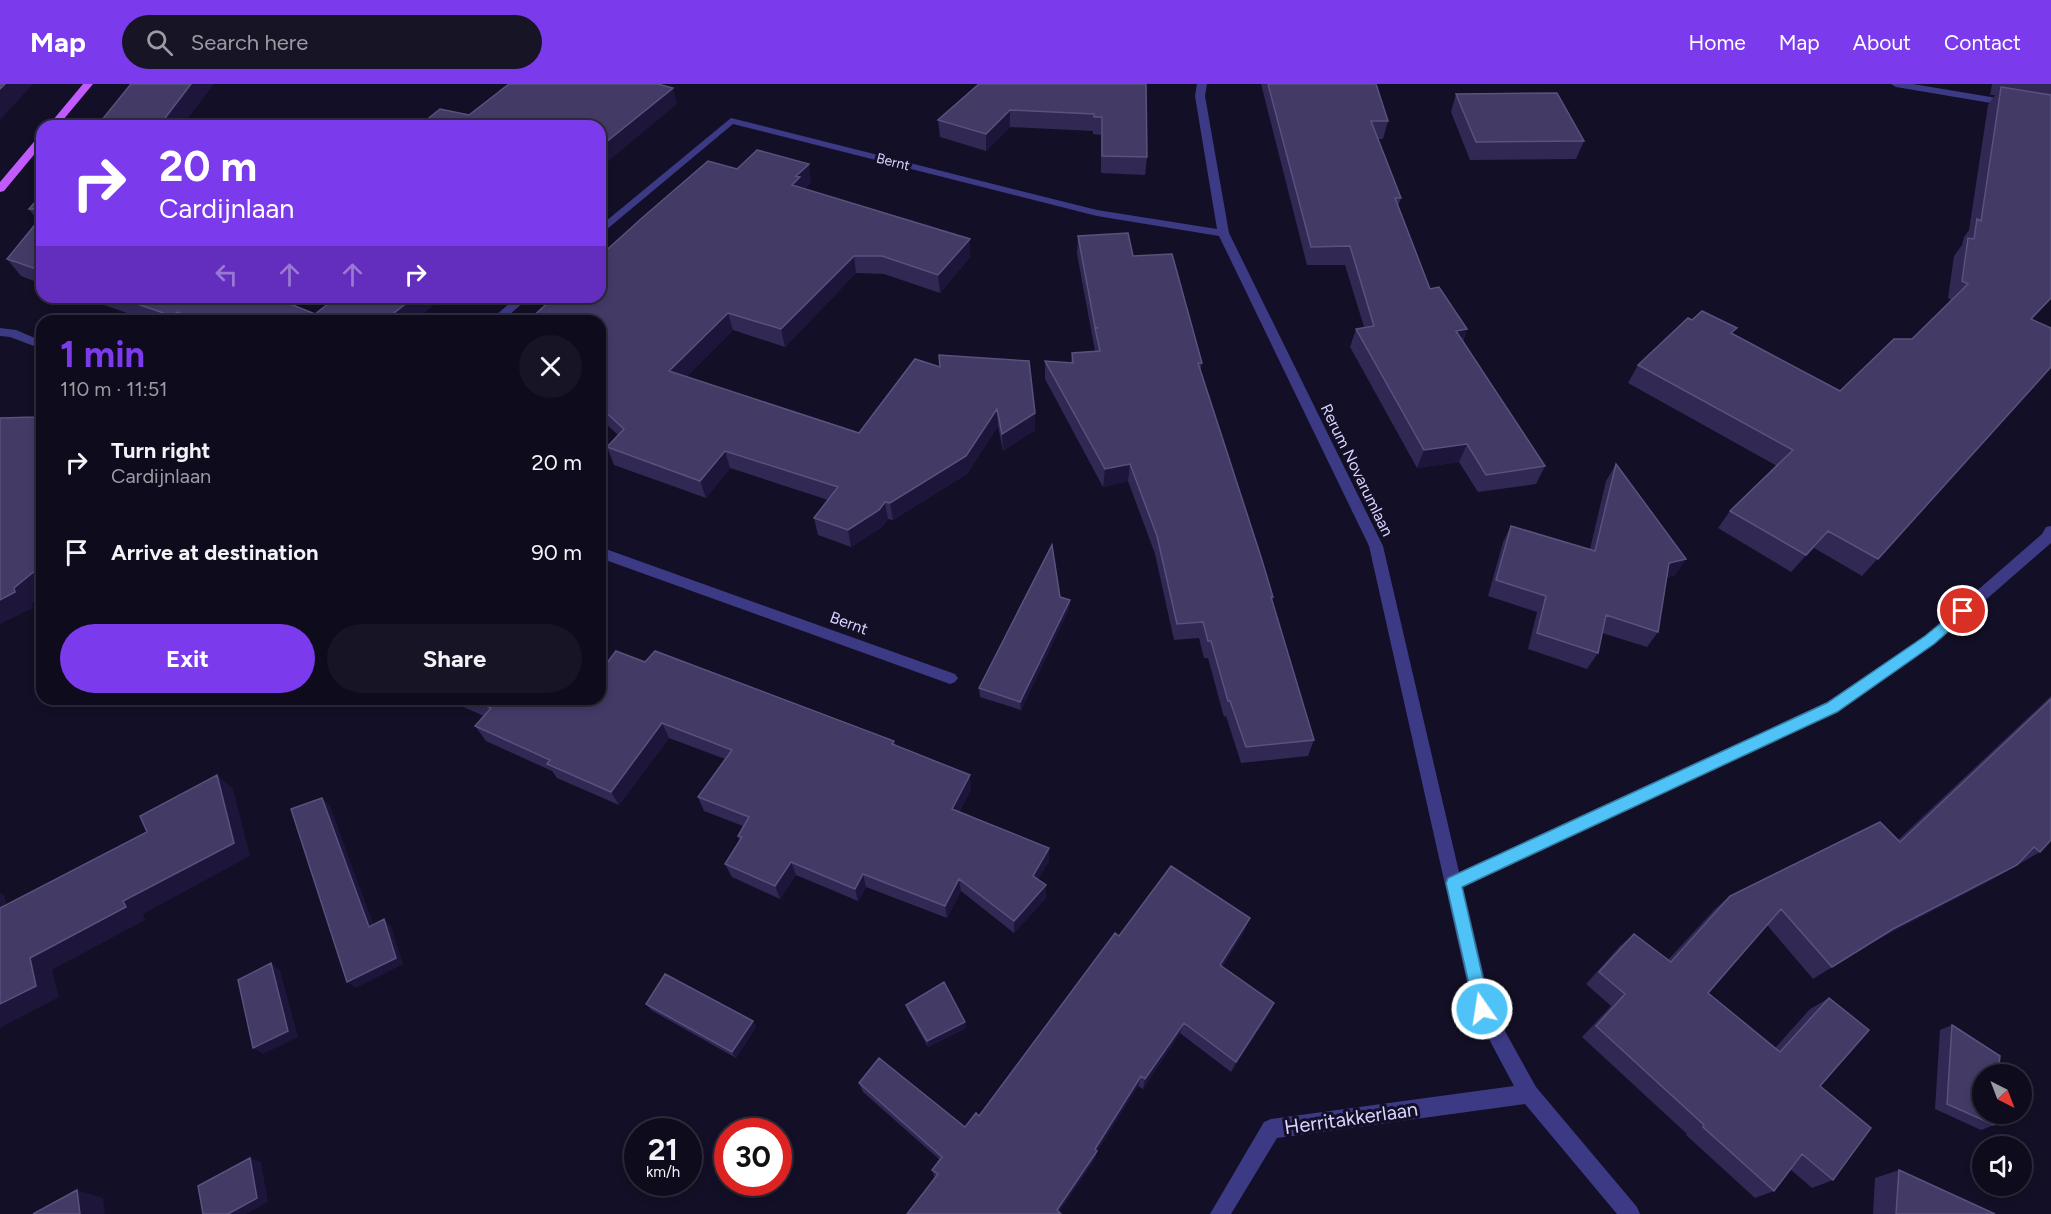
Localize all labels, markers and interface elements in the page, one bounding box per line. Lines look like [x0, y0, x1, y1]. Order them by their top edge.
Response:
search box [122, 15, 542, 69]
text: Map [30, 25, 86, 59]
icon: search [143, 26, 176, 59]
text: Search here [191, 29, 308, 56]
text: Home [1689, 30, 1746, 55]
text: Map [1779, 30, 1820, 55]
text: About [1853, 30, 1911, 55]
text: Contact [1944, 30, 2021, 55]
text: 20 m [159, 141, 257, 192]
icon: right [60, 144, 138, 222]
street label: Bernt [874, 150, 912, 174]
text: Cardijnlaan [159, 192, 294, 225]
icon: left [210, 258, 243, 291]
icon: ahead [273, 258, 306, 291]
icon: ahead [336, 258, 369, 291]
icon: right [399, 258, 432, 291]
text: 1 min [60, 333, 145, 376]
button: close [519, 335, 582, 398]
text: 110 m · 11:51 [60, 377, 168, 401]
street label: Rerum Novarumlaan [1317, 401, 1397, 539]
text: Turn right [111, 437, 210, 464]
icon: right [60, 446, 93, 479]
text: 20 m [531, 449, 582, 476]
text: Cardijnlaan [111, 464, 211, 488]
icon: arrive [60, 536, 93, 569]
text: Arrive at destination [111, 539, 319, 566]
text: 90 m [531, 539, 582, 566]
pin [1937, 585, 1988, 636]
icon: arrive [1946, 594, 1979, 627]
street label: Bernt [827, 607, 871, 639]
button: Exit [60, 624, 315, 693]
button: Share [327, 624, 582, 693]
position arrow [1450, 977, 1514, 1041]
north arrow [1972, 1064, 2032, 1124]
map controls [1972, 1064, 2032, 1196]
street label: Herritakkerlaan [1283, 1097, 1419, 1139]
speed limit sign: 30 [714, 1118, 792, 1196]
text: 21 [648, 1131, 678, 1168]
button: sound [1972, 1136, 2032, 1196]
text: km/h [646, 1163, 680, 1181]

